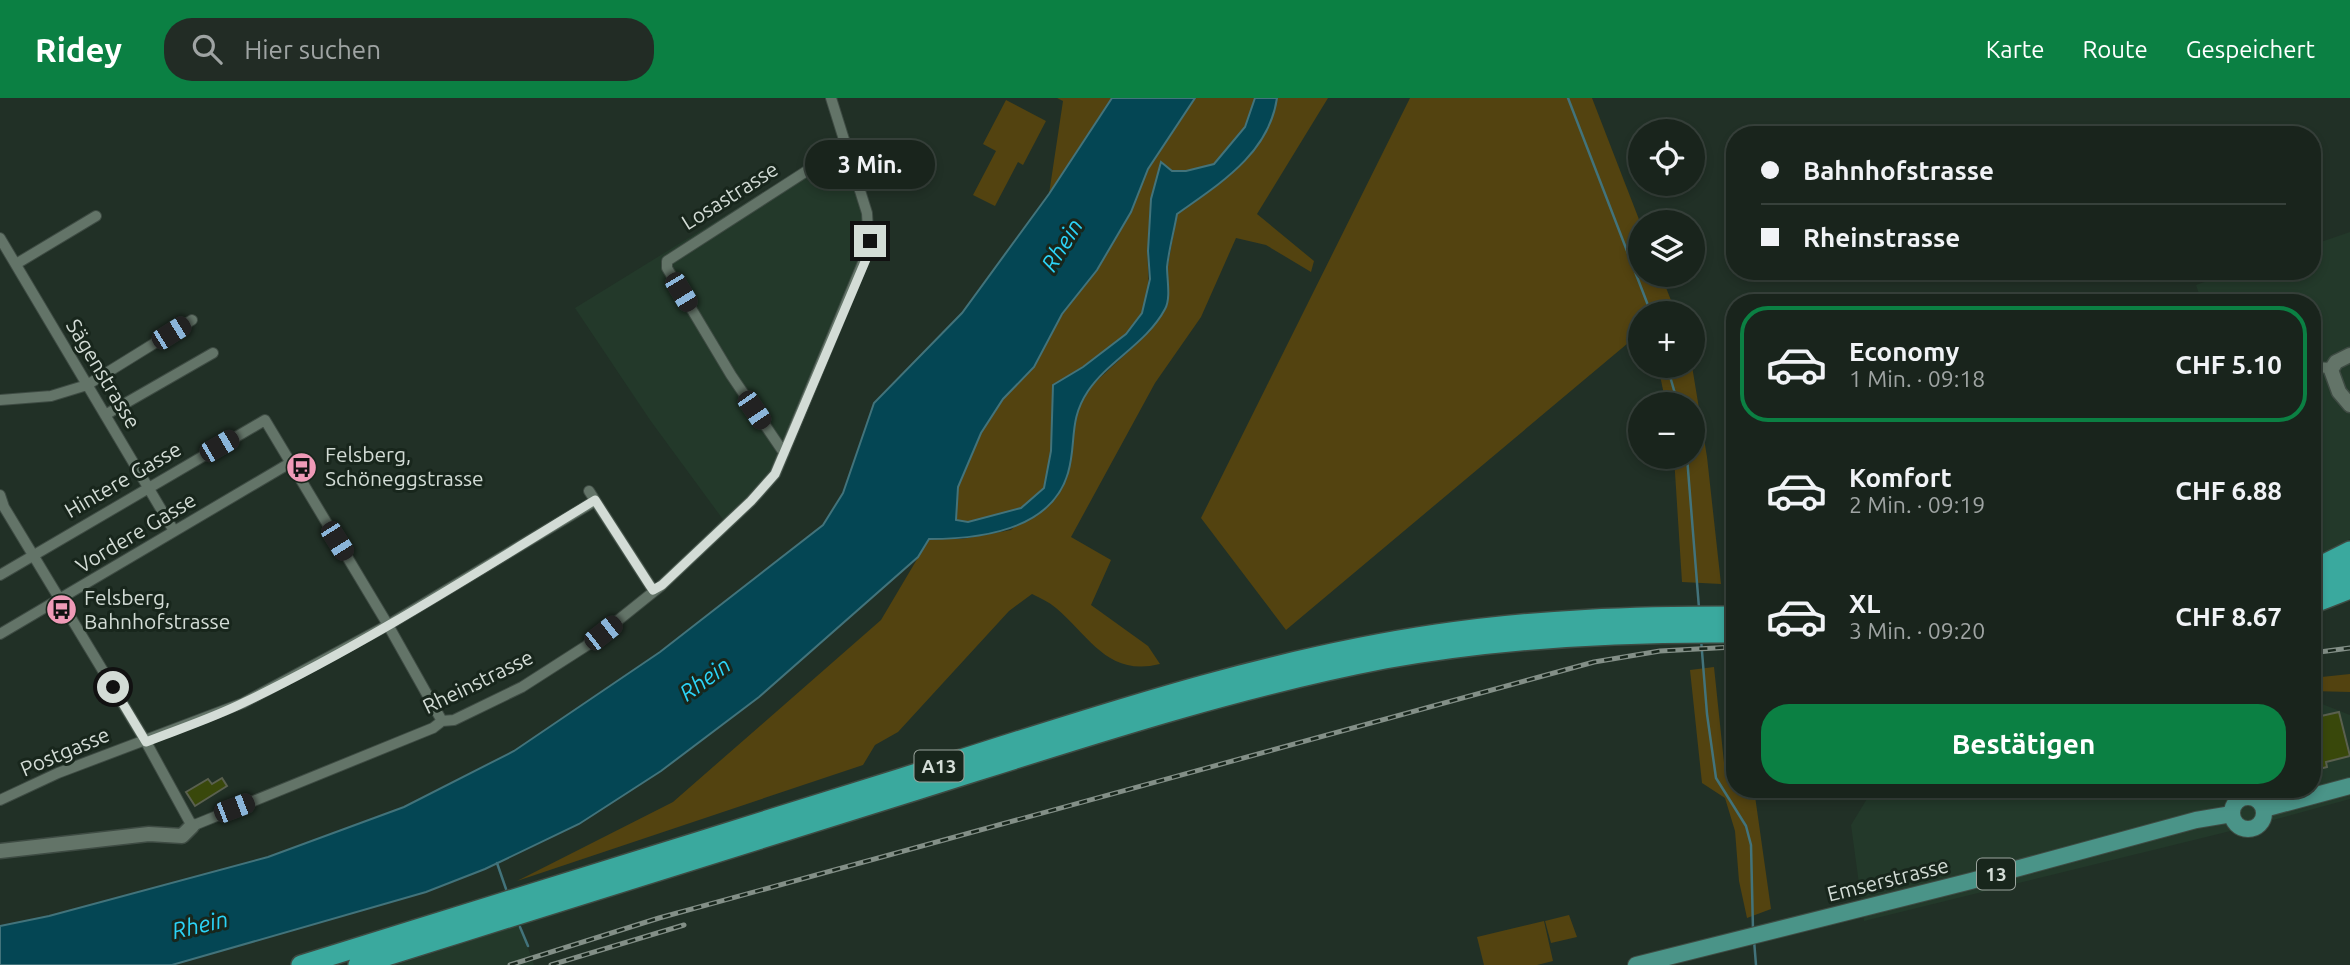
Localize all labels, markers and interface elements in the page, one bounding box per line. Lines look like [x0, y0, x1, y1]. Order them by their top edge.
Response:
search box [164, 18, 654, 81]
icon: search [188, 30, 226, 68]
text: Ridey [35, 31, 122, 68]
text: Hier suchen [244, 35, 381, 64]
text: Karte [1986, 36, 2044, 63]
text: Route [2082, 36, 2148, 63]
text: Gespeichert [2186, 36, 2315, 63]
map controls [1628, 119, 1705, 469]
button: locate [1628, 119, 1705, 196]
callout: 3 Min. [805, 139, 935, 188]
text: 3 Min. [838, 152, 902, 177]
street label: Losastrasse [677, 156, 782, 234]
text: Bahnhofstrasse [1803, 156, 1994, 185]
button: layers [1628, 210, 1705, 287]
water label: Rhein [1036, 214, 1087, 276]
text: Rheinstrasse [1803, 223, 1960, 252]
route end [854, 225, 886, 257]
car [662, 269, 701, 315]
button: + [1628, 301, 1705, 378]
car [148, 313, 195, 353]
street label: Sägenstrasse [62, 314, 146, 433]
icon: car [1765, 333, 1828, 396]
text: Economy [1849, 337, 1959, 366]
text: CHF 5.10 [2175, 350, 2282, 379]
text: 1 Min. · 09:18 [1849, 366, 1985, 391]
car [734, 387, 775, 433]
button: − [1628, 392, 1705, 469]
car [196, 426, 243, 466]
street label: Hintere Gasse [60, 436, 185, 522]
place label: Felsberg, Schöneggstrasse [325, 442, 484, 490]
bus stop icon: Felsberg, Schöneggstrasse [285, 450, 319, 484]
icon: car [1765, 459, 1828, 522]
text: Komfort [1849, 463, 1952, 492]
text: CHF 6.88 [2175, 476, 2282, 505]
street label: Vordere Gasse [71, 487, 200, 577]
text: 2 Min. · 09:19 [1849, 492, 1985, 517]
car [317, 518, 358, 564]
place label: Felsberg, Bahnhofstrasse [84, 585, 230, 633]
icon: car [1765, 585, 1828, 648]
text: XL [1849, 589, 1880, 618]
bus stop icon: Felsberg, Bahnhofstrasse [44, 593, 78, 627]
text: CHF 8.67 [2175, 602, 2282, 631]
car [580, 612, 627, 654]
text: 3 Min. · 09:20 [1849, 618, 1985, 643]
street label: Rheinstrasse [419, 644, 537, 718]
water label: Rhein [674, 652, 735, 705]
route start [97, 671, 129, 703]
button: Bestätigen [1761, 704, 2286, 784]
street label: Postgasse [16, 722, 113, 781]
road number: A13 [914, 750, 964, 782]
car [211, 791, 258, 825]
street label: Emserstrasse [1824, 852, 1951, 906]
road number: 13 [1977, 859, 2015, 890]
water label: Rhein [169, 906, 230, 943]

